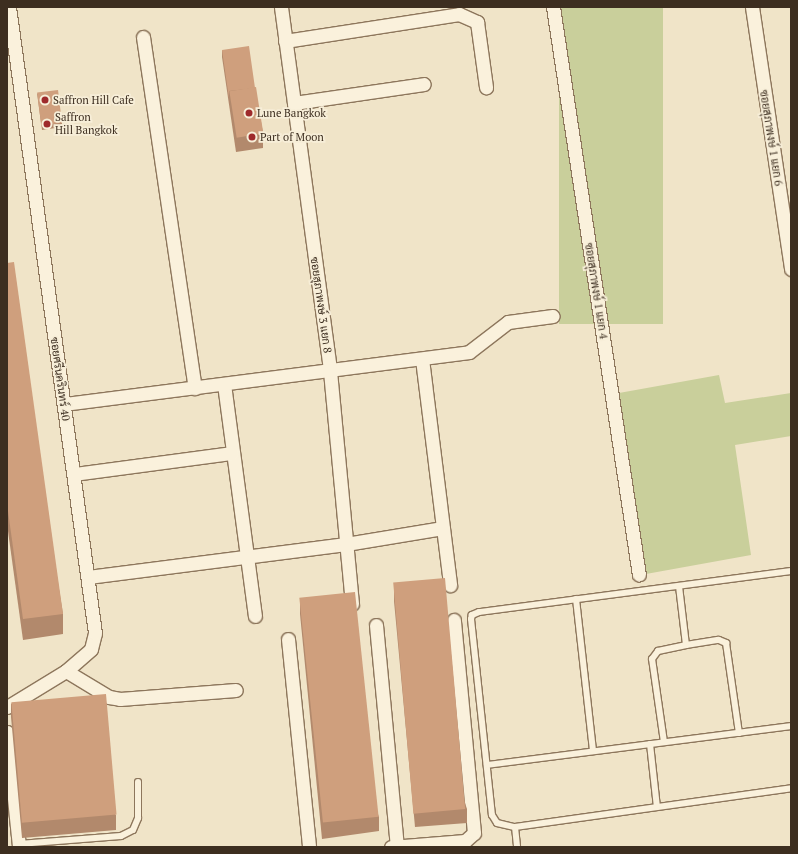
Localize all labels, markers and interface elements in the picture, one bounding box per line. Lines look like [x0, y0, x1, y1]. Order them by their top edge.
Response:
street label: ซอยสุภาพงษ์ 1 แยก 6 [757, 89, 785, 187]
place label: Saffron Hill Cafe [53, 93, 134, 107]
marker: Saffron Hill Cafe [40, 95, 50, 105]
place label: Lune Bangkok [257, 106, 326, 120]
marker: Lune Bangkok [244, 108, 254, 118]
place label: Saffron Hill Bangkok [55, 111, 118, 137]
marker: Saffron Hill Bangkok [42, 119, 52, 129]
place label: Part of Moon [260, 130, 324, 144]
marker: Part of Moon [247, 132, 257, 142]
street label: ซอยสุภาพงษ์ 1 แยก 4 [582, 242, 610, 340]
street label: ซอยสุภาพงษ์ 3 แยก 8 [308, 256, 334, 354]
street label: ซอยศรีนครินทร์ 40 [48, 336, 72, 422]

